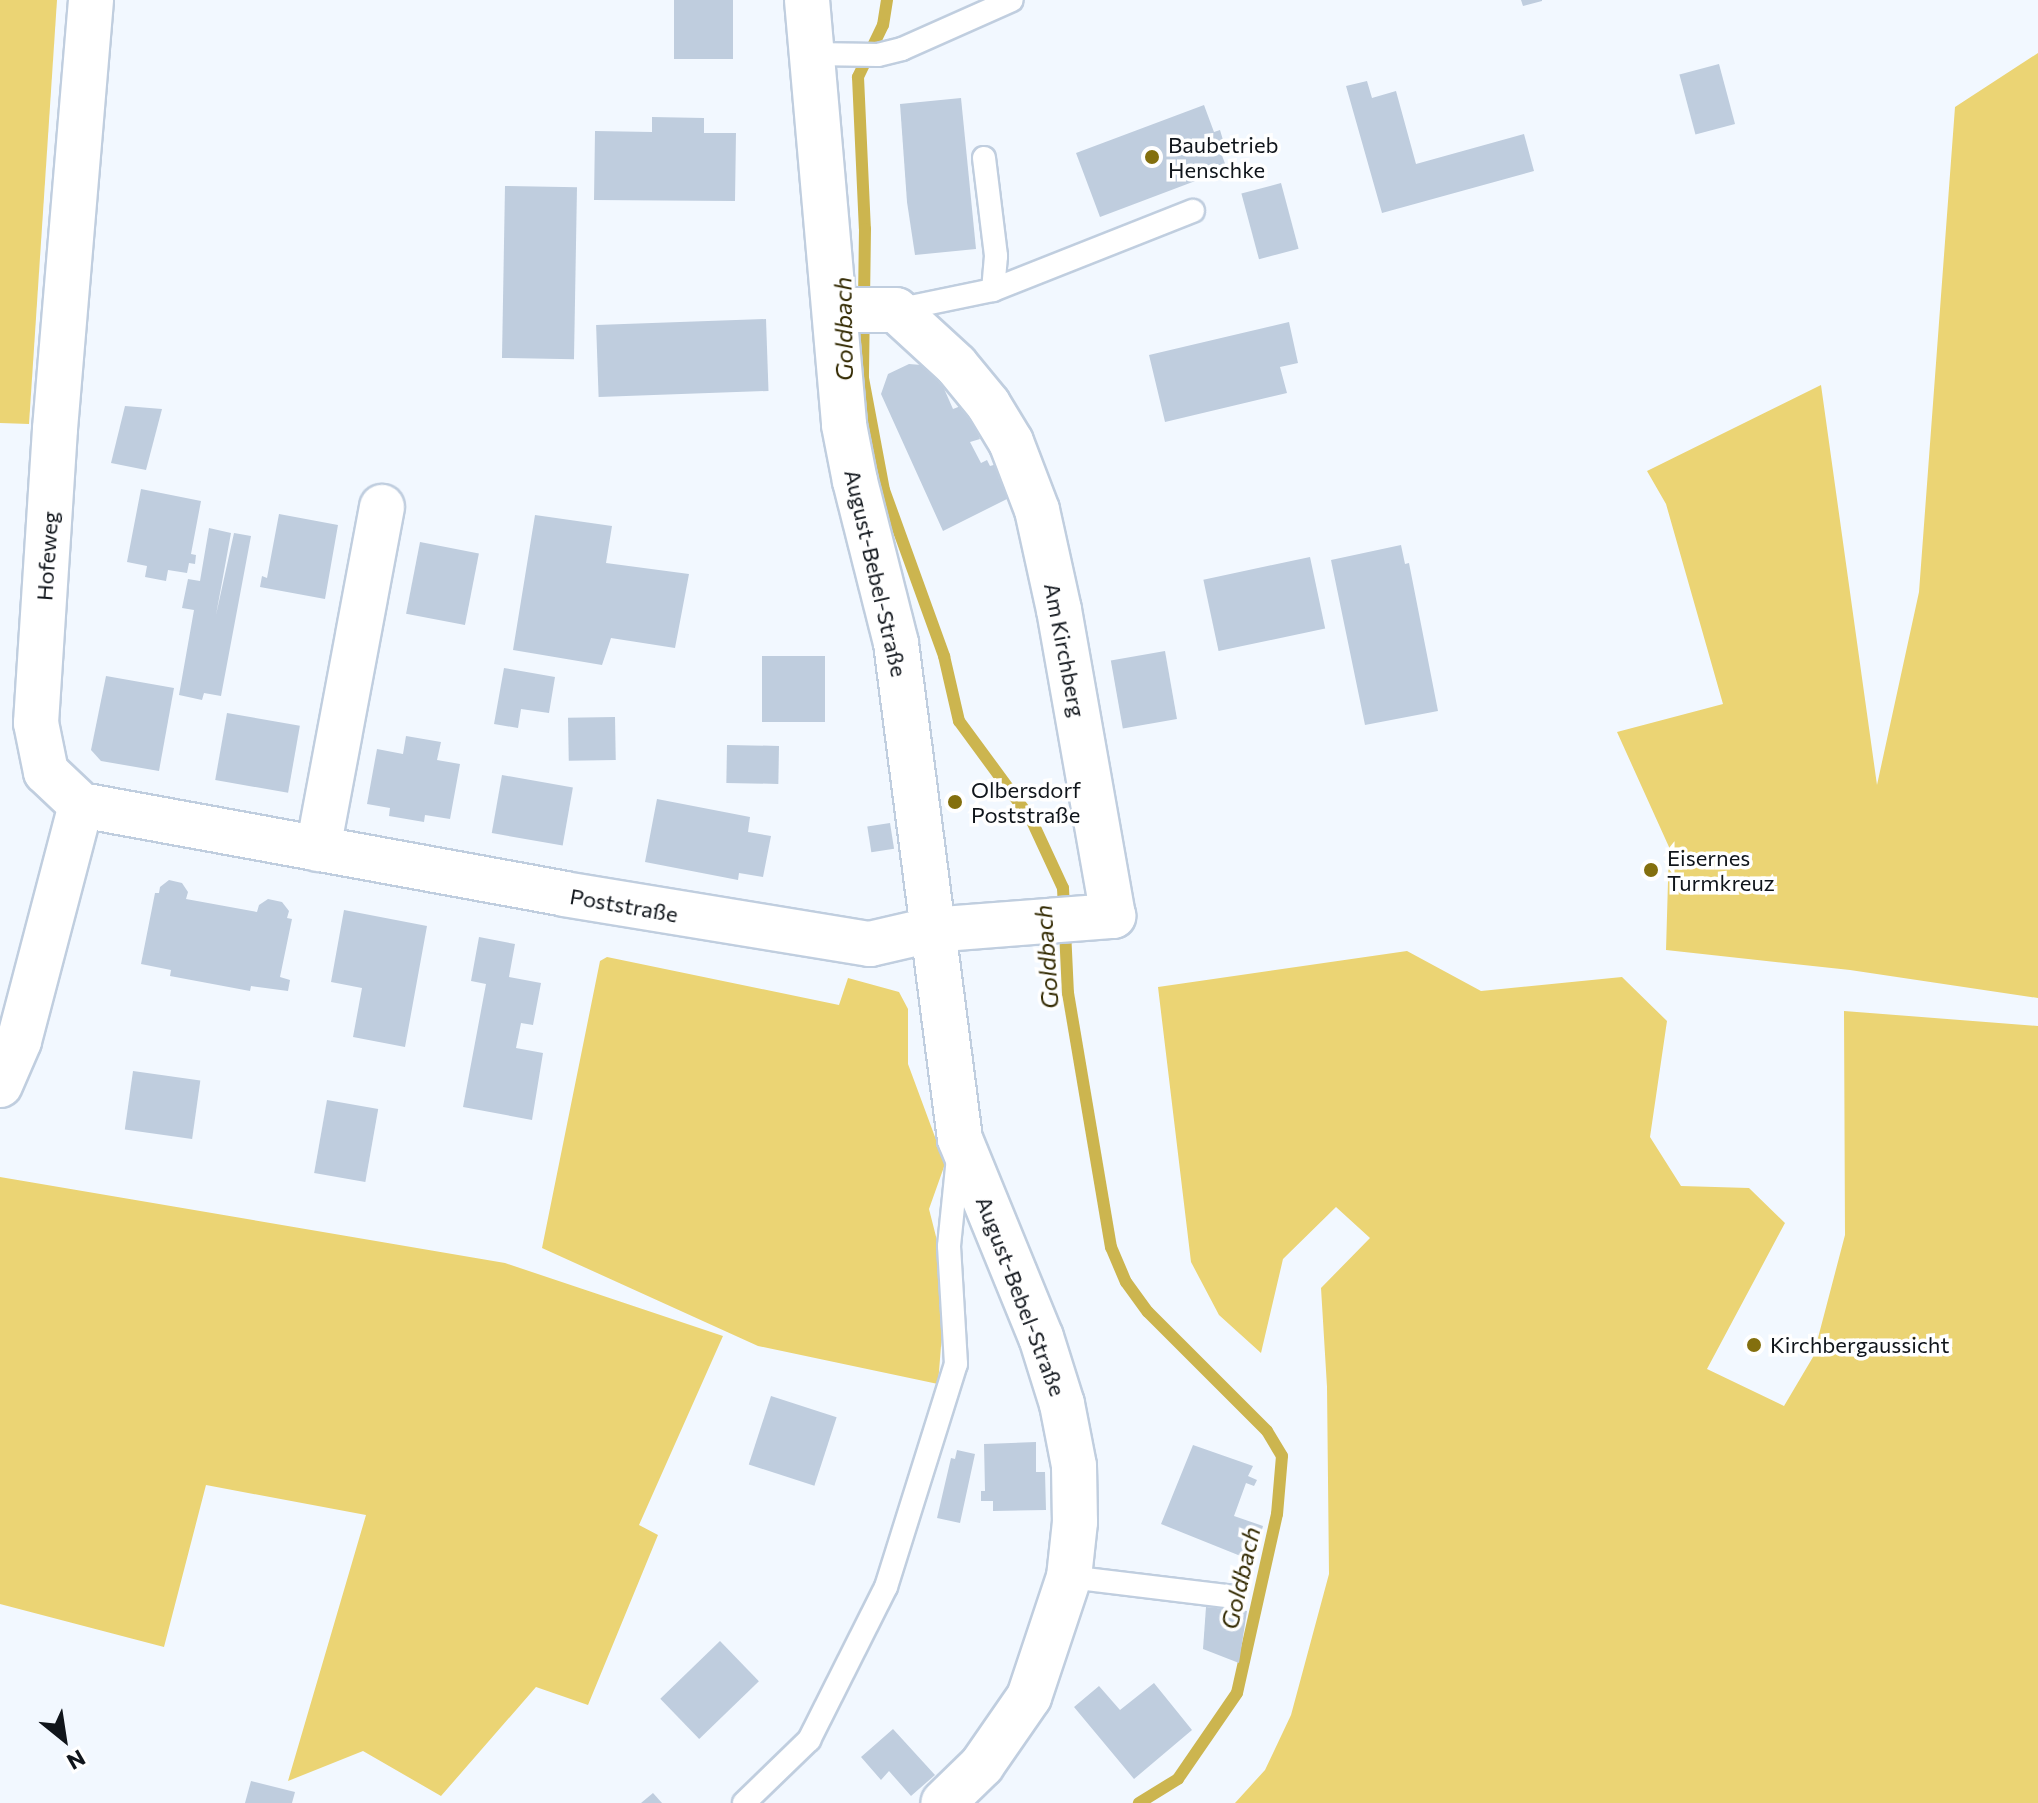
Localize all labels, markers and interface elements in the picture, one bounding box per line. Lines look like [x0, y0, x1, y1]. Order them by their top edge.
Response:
place label: Baubetrieb Henschke [1168, 131, 1279, 182]
marker: Baubetrieb Henschke [1143, 148, 1161, 166]
water label: Goldbach [828, 277, 858, 381]
street label: August-Bebel-Straße [839, 467, 913, 679]
street label: Hofeweg [31, 510, 63, 602]
street label: Am Kirchberg [1039, 581, 1091, 719]
place label: Olbersdorf Poststraße [971, 776, 1081, 828]
marker: Olbersdorf Poststraße [946, 793, 964, 811]
place label: Eisernes Turmkreuz [1667, 844, 1775, 896]
marker: Eisernes Turmkreuz [1642, 861, 1660, 879]
street label: Poststraße [568, 883, 680, 927]
water label: Goldbach [1028, 904, 1064, 1010]
street label: August-Bebel-Straße [971, 1192, 1071, 1400]
place label: Kirchbergaussicht [1770, 1332, 1949, 1358]
marker: Kirchbergaussicht [1745, 1336, 1763, 1354]
water label: Goldbach [1214, 1524, 1266, 1632]
north arrow [24, 1699, 104, 1779]
text: N [62, 1744, 90, 1776]

